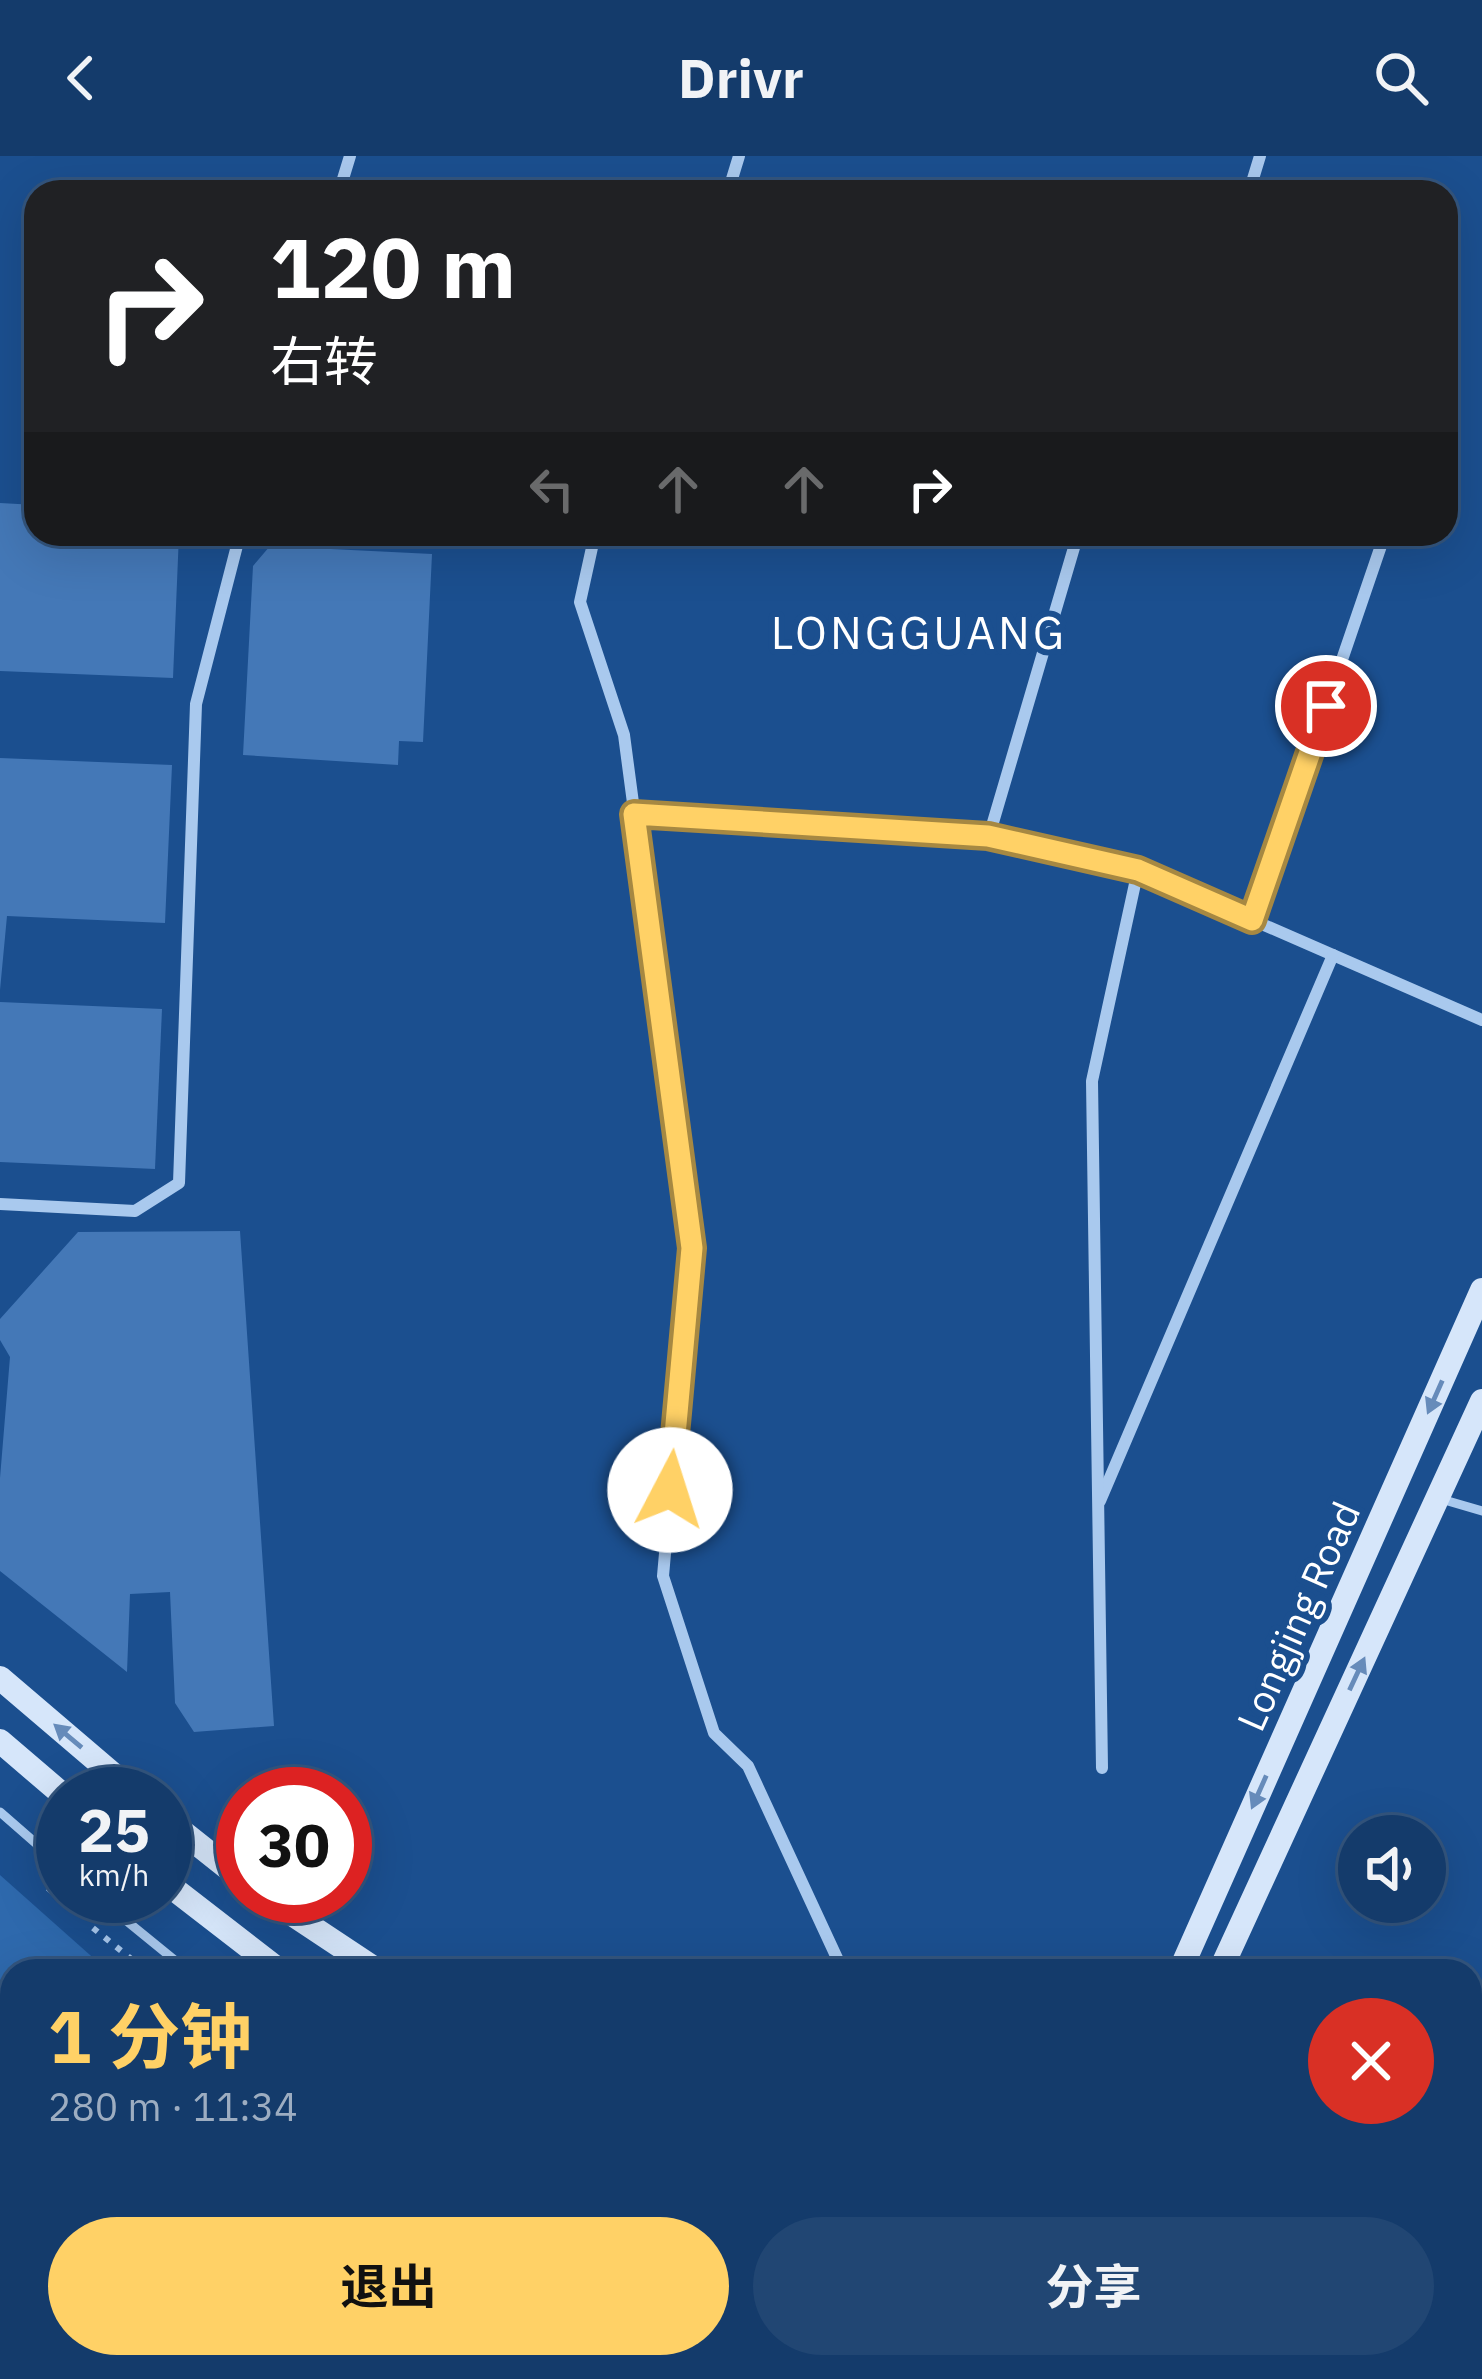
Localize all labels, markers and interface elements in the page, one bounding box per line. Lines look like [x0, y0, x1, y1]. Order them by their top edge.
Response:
text: Drivr [678, 43, 804, 113]
icon: back [48, 45, 114, 111]
icon: search [1368, 45, 1434, 111]
text: 120 m [270, 212, 516, 321]
icon: right [72, 228, 228, 384]
text: 右转 [270, 326, 378, 396]
icon: left [519, 456, 585, 522]
icon: ahead [645, 456, 711, 522]
icon: ahead [771, 456, 837, 522]
icon: right [897, 456, 963, 522]
district label: LONGGUANG [771, 603, 1067, 661]
pin [1275, 655, 1377, 757]
icon: arrive [1293, 673, 1359, 739]
one-way arrow [1424, 1380, 1444, 1415]
position arrow [607, 1427, 733, 1553]
street label: Longjing Road [1225, 1494, 1371, 1738]
one-way arrow [1347, 1656, 1367, 1691]
one-way arrow [53, 1723, 83, 1749]
speed limit sign: 30 [216, 1767, 372, 1923]
one-way arrow [1249, 1775, 1269, 1810]
text: 25 [78, 1790, 150, 1869]
map controls [1338, 1815, 1446, 1923]
button: sound [1338, 1815, 1446, 1923]
text: km/h [79, 1855, 149, 1894]
text: 1 分钟 [48, 1989, 252, 2083]
button: close [1308, 1998, 1434, 2124]
text: 280 m · 11:34 [48, 2081, 298, 2132]
button: 退出 [48, 2217, 729, 2355]
button: 分享 [753, 2217, 1434, 2355]

